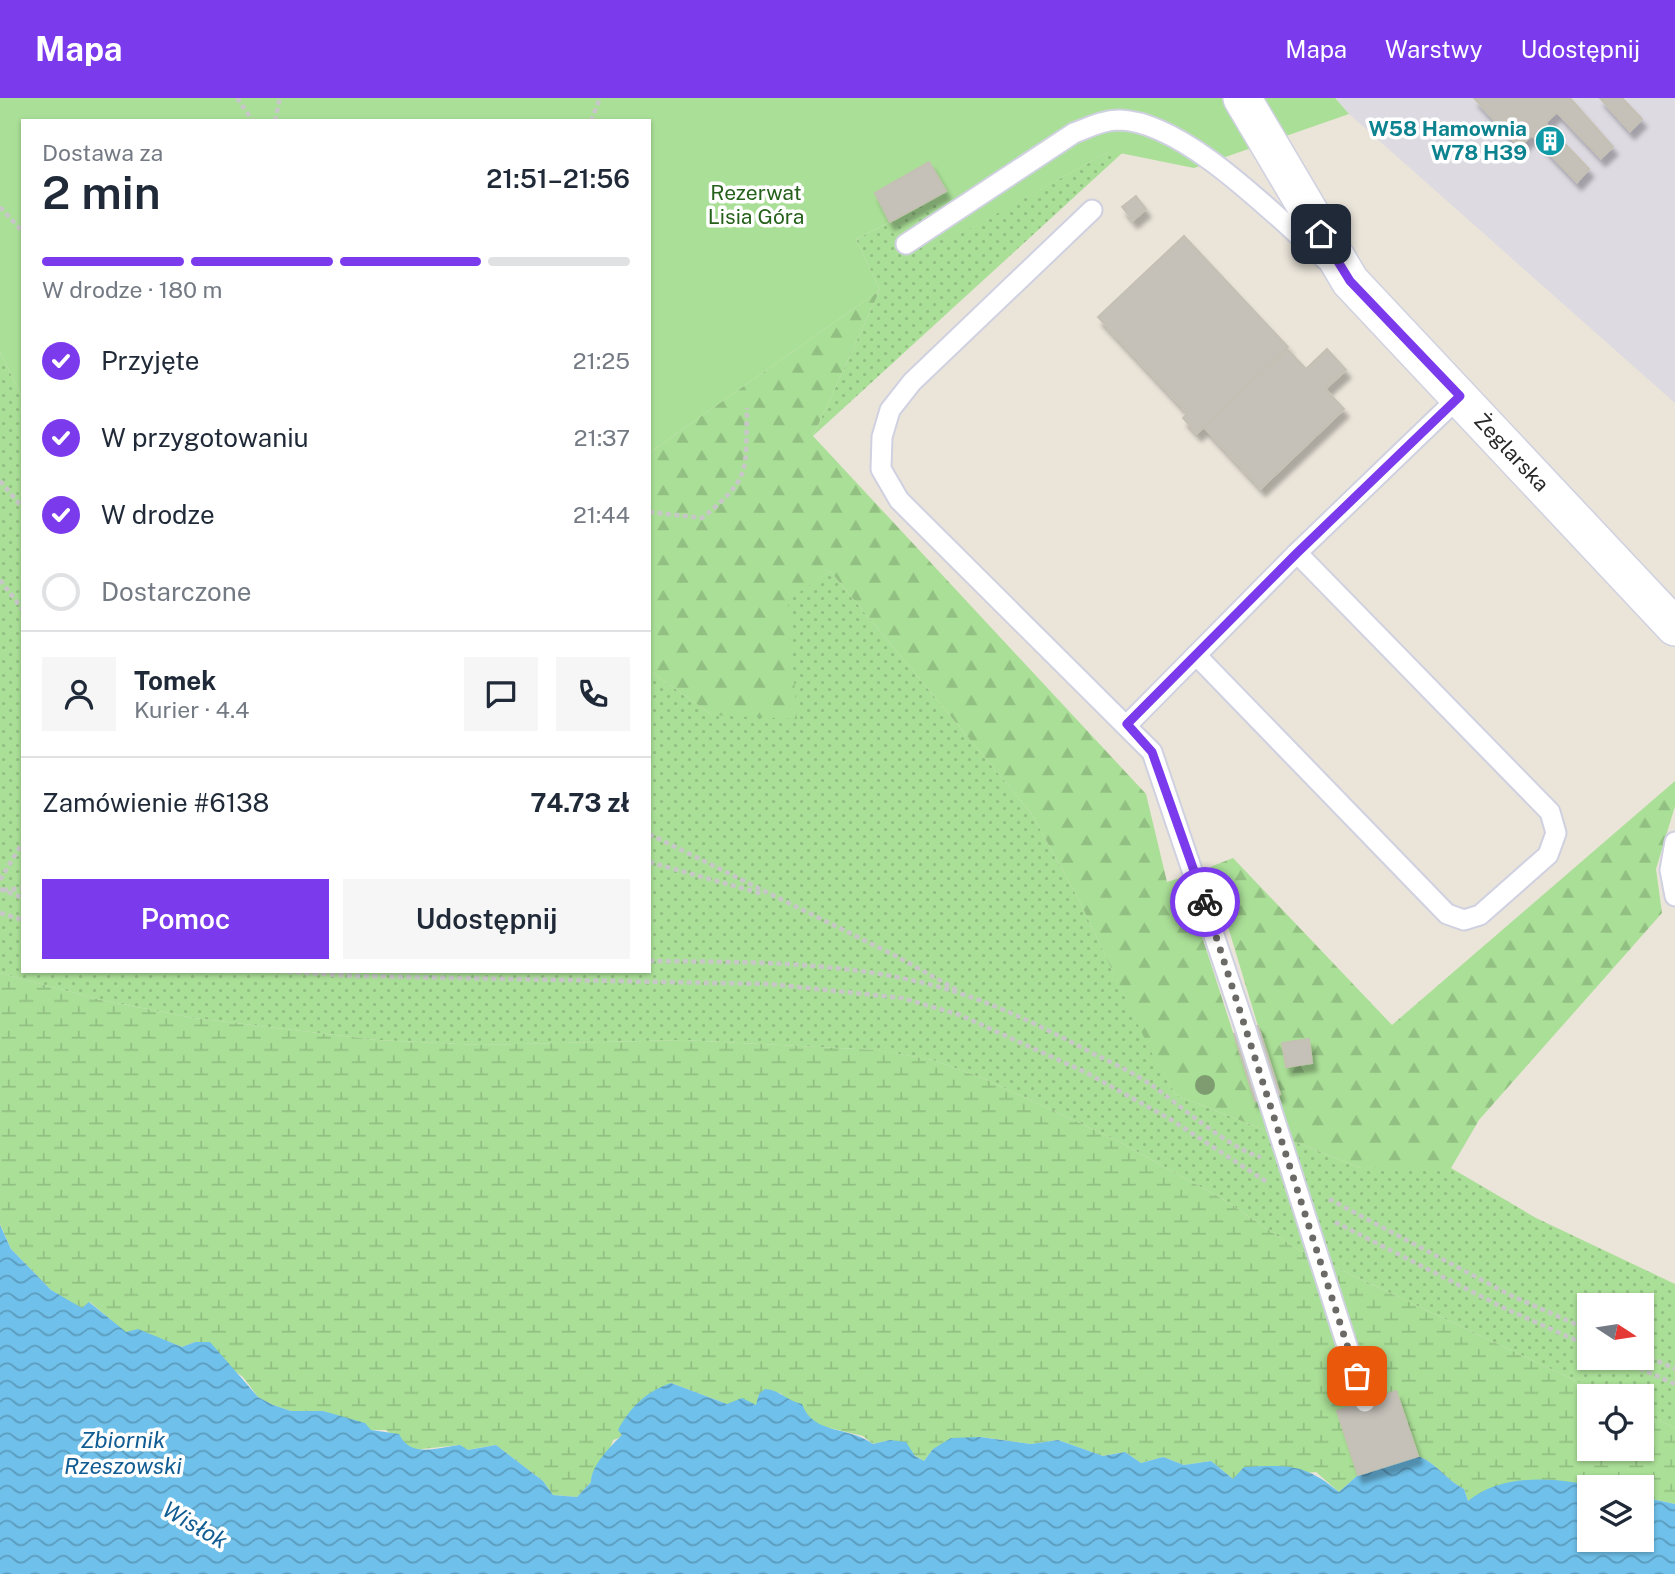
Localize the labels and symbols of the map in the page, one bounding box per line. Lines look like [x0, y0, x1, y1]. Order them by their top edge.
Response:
place label: W58 Hamownia W78 H39 [1369, 116, 1527, 165]
building icon: W58 Hamownia W78 H39 [1533, 124, 1567, 158]
park label: Rezerwat Lisia Góra [708, 180, 804, 229]
pin [1291, 204, 1351, 264]
street label: Żeglarska [1469, 408, 1554, 497]
courier [1170, 867, 1240, 937]
north arrow [1577, 1293, 1654, 1370]
pin [1327, 1346, 1387, 1406]
water label: Zbiornik Rzeszowski [64, 1426, 182, 1479]
water label: Wisłok [158, 1495, 233, 1554]

